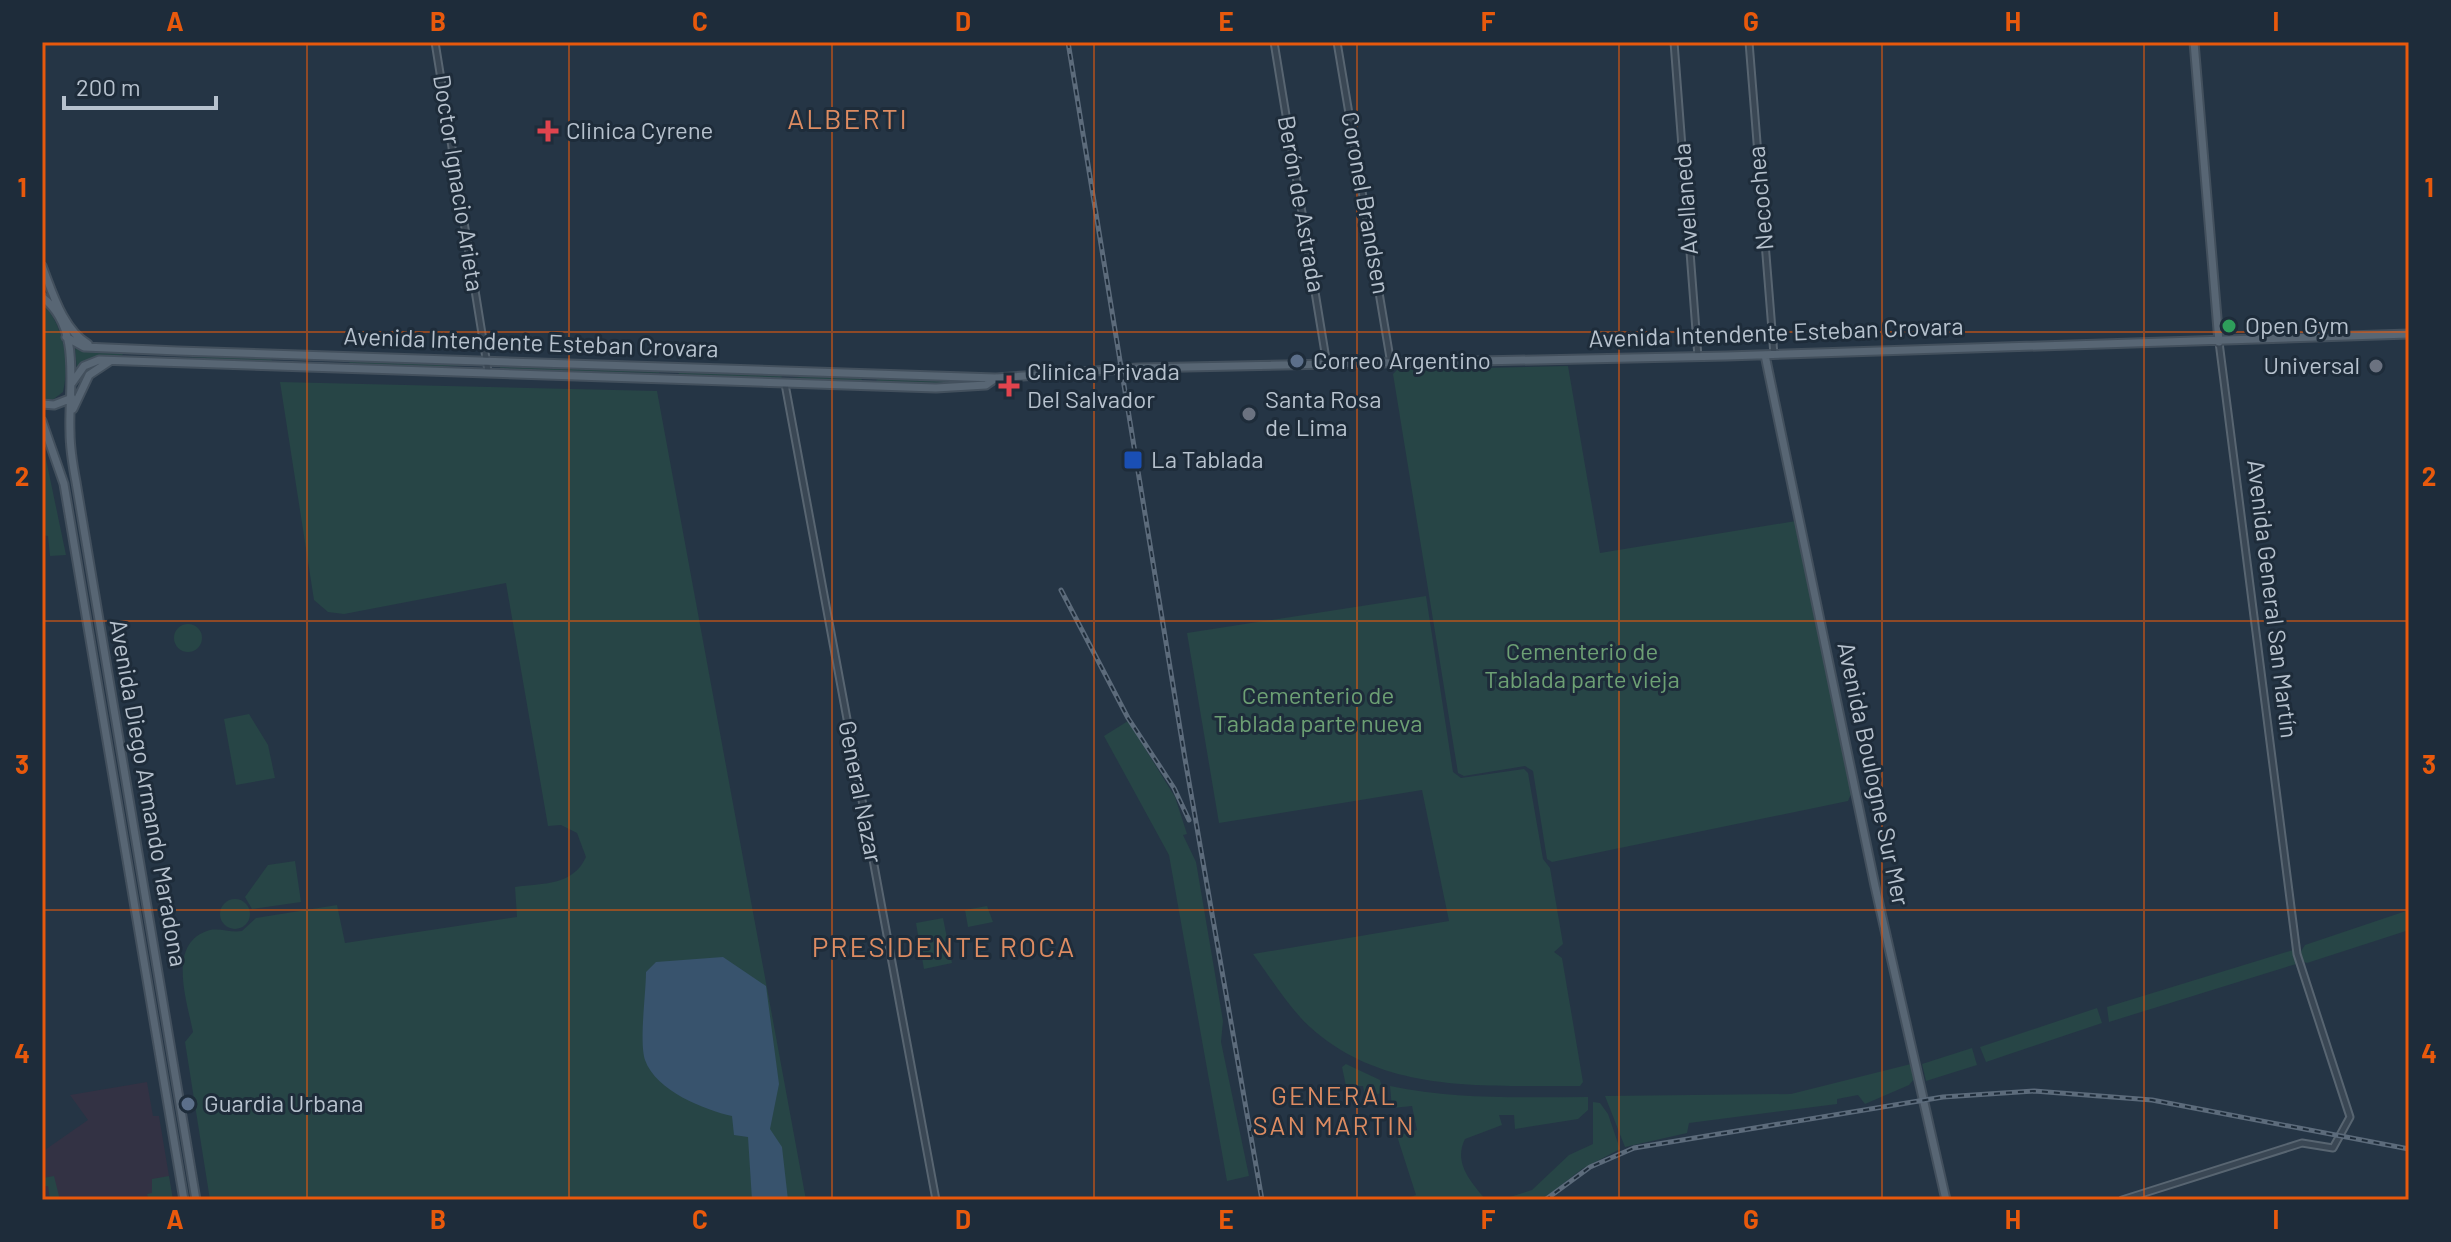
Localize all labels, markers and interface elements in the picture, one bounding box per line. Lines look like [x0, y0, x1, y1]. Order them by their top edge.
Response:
text: A [166, 5, 184, 36]
text: B [430, 5, 446, 36]
text: C [692, 5, 708, 36]
text: D [955, 5, 971, 36]
text: E [1218, 5, 1234, 36]
text: F [1481, 5, 1496, 36]
text: G [1743, 5, 1759, 36]
text: H [2005, 5, 2021, 36]
text: I [2273, 5, 2279, 36]
scale bar [64, 60, 216, 110]
text: 200 m [76, 72, 141, 101]
street label: Doctor Ignacio Arieta [428, 72, 491, 293]
district label: ALBERTI [787, 101, 909, 135]
street label: Coronel Brandsen [1336, 109, 1397, 296]
street label: Berón de Astrada [1273, 113, 1332, 294]
place label: Clinica Cyrene [566, 115, 713, 144]
marker: Clinica Cyrene [537, 120, 559, 142]
street label: Avellaneda [1666, 142, 1703, 256]
street label: Necochea [1740, 145, 1779, 252]
text: 1 [17, 171, 27, 202]
text: 1 [2424, 171, 2434, 202]
street label: Avenida Intendente Esteban Crovara [1588, 310, 1964, 353]
place label: Open Gym [2245, 310, 2349, 339]
marker: Open Gym [2220, 317, 2238, 335]
street label: Avenida Intendente Esteban Crovara [343, 320, 719, 363]
place label: Correo Argentino [1313, 345, 1491, 374]
place label: Universal [2264, 350, 2360, 379]
marker: Correo Argentino [1288, 352, 1306, 370]
place label: Clinica Privada Del Salvador [1027, 356, 1180, 413]
marker: Universal [2367, 357, 2385, 375]
marker: Clinica Privada Del Salvador [998, 375, 1020, 397]
place label: Santa Rosa de Lima [1265, 384, 1381, 441]
marker: Santa Rosa de Lima [1240, 405, 1258, 423]
place label: La Tablada [1151, 444, 1264, 473]
marker: La Tablada [1122, 449, 1144, 471]
street label: Avenida General San Martín [2242, 458, 2305, 740]
text: 2 [15, 460, 29, 491]
text: 2 [2422, 460, 2436, 491]
street label: Avenida Diego Armando Maradona [105, 617, 194, 969]
park label: Cementerio de Tablada parte vieja [1484, 636, 1680, 693]
street label: Avenida Boulogne Sur Mer [1832, 639, 1917, 908]
park label: Cementerio de Tablada parte nueva [1214, 680, 1422, 737]
street label: General Nazar [833, 718, 890, 866]
text: 3 [15, 748, 29, 779]
text: 3 [2422, 748, 2436, 779]
district label: PRESIDENTE ROCA [812, 929, 1076, 963]
text: 4 [14, 1037, 30, 1068]
text: 4 [2421, 1037, 2437, 1068]
district label: GENERAL SAN MARTIN [1252, 1079, 1416, 1140]
place label: Guardia Urbana [204, 1088, 364, 1117]
marker: Guardia Urbana [179, 1095, 197, 1113]
text: A [166, 1203, 184, 1234]
text: B [430, 1203, 446, 1234]
text: C [692, 1203, 708, 1234]
text: D [955, 1203, 971, 1234]
text: E [1218, 1203, 1234, 1234]
text: F [1481, 1203, 1496, 1234]
text: G [1743, 1203, 1759, 1234]
text: H [2005, 1203, 2021, 1234]
text: I [2273, 1203, 2279, 1234]

